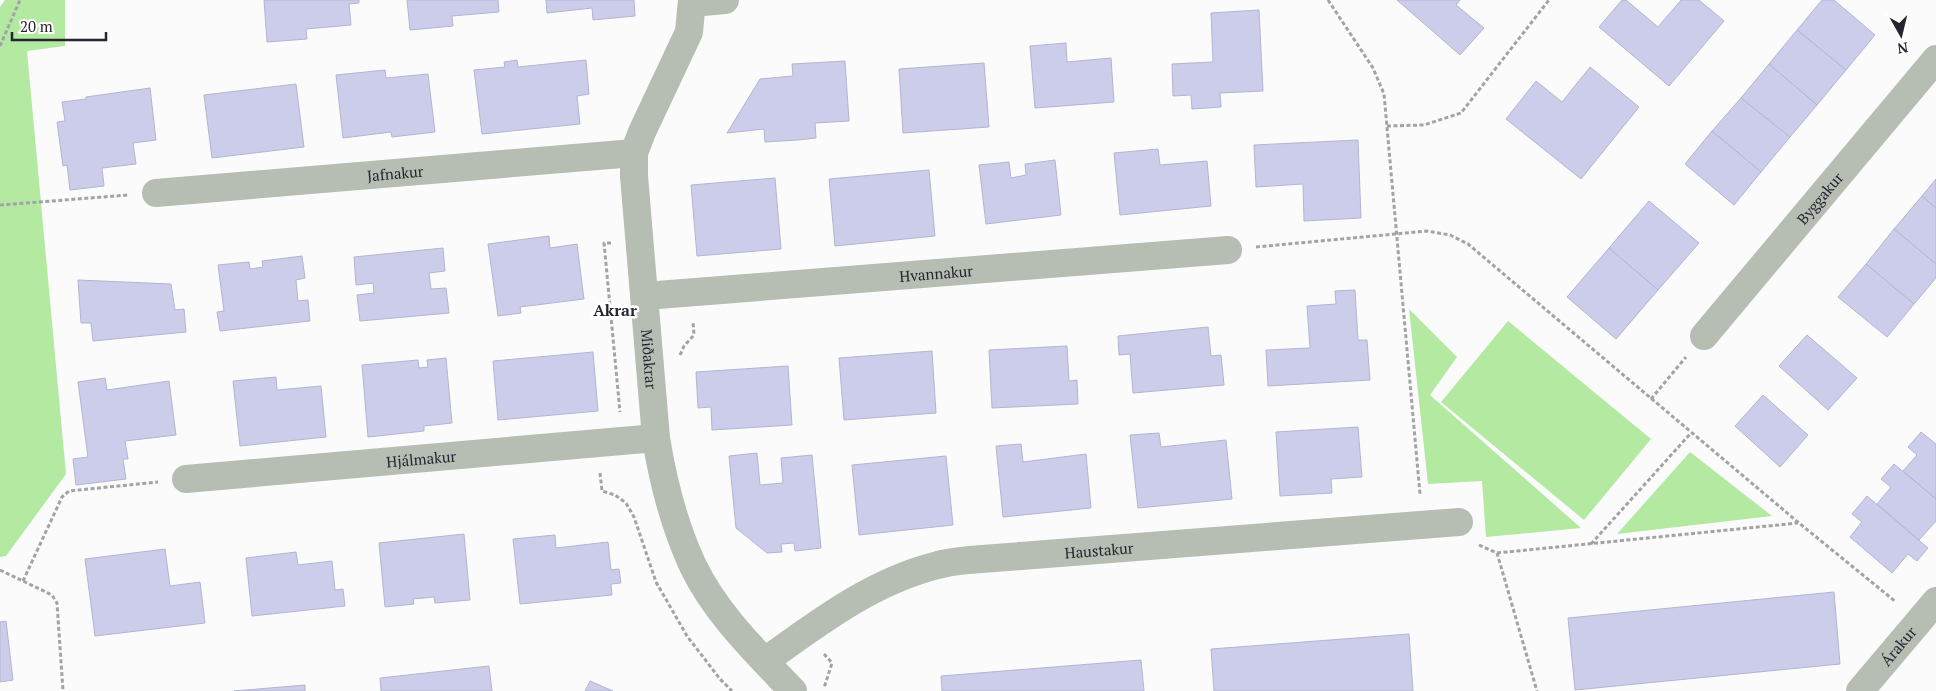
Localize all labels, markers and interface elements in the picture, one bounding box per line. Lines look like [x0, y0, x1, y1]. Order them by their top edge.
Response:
scale bar [12, 10, 106, 42]
north arrow [1876, 10, 1926, 60]
text: 20 m [20, 16, 53, 36]
text: N [1896, 38, 1909, 59]
street label: Jafnakur [366, 161, 424, 185]
street label: Byggakur [1792, 168, 1847, 228]
street label: Hvannakur [899, 260, 974, 286]
district label: Akrar [593, 299, 637, 321]
street label: Miðakrar [637, 329, 662, 390]
street label: Hjálmakur [385, 445, 457, 471]
street label: Haustakur [1064, 537, 1134, 563]
street label: Árakur [1876, 622, 1921, 670]

